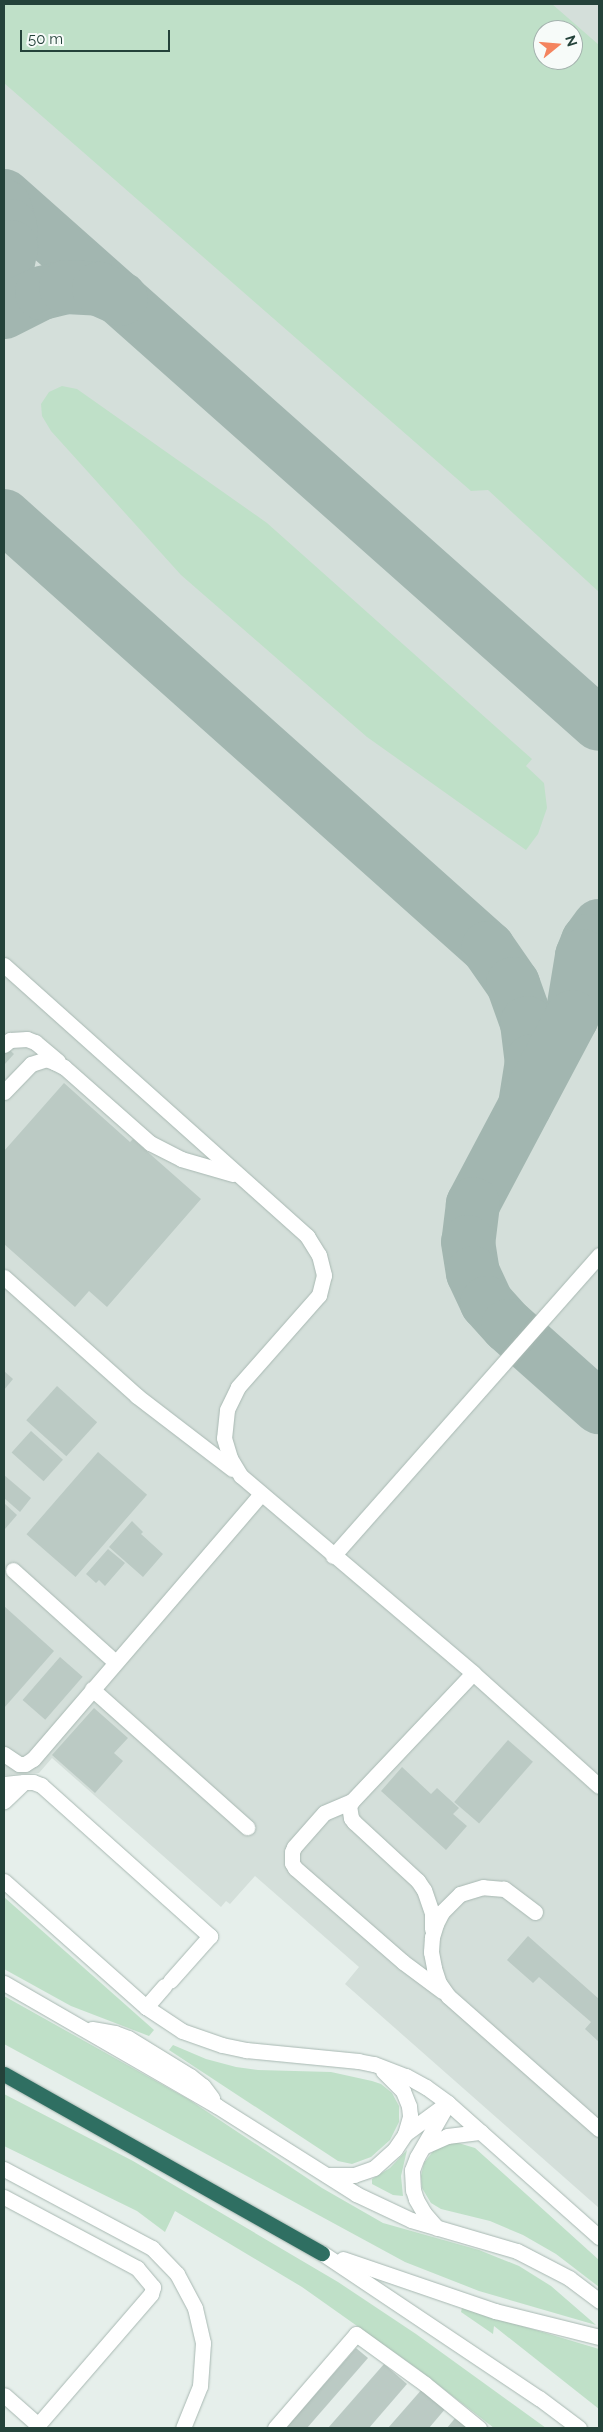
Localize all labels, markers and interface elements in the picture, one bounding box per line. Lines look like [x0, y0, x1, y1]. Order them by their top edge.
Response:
scale bar [22, 20, 172, 52]
north arrow [533, 20, 583, 70]
text: 50 m [28, 30, 63, 48]
text: N [562, 33, 581, 48]

